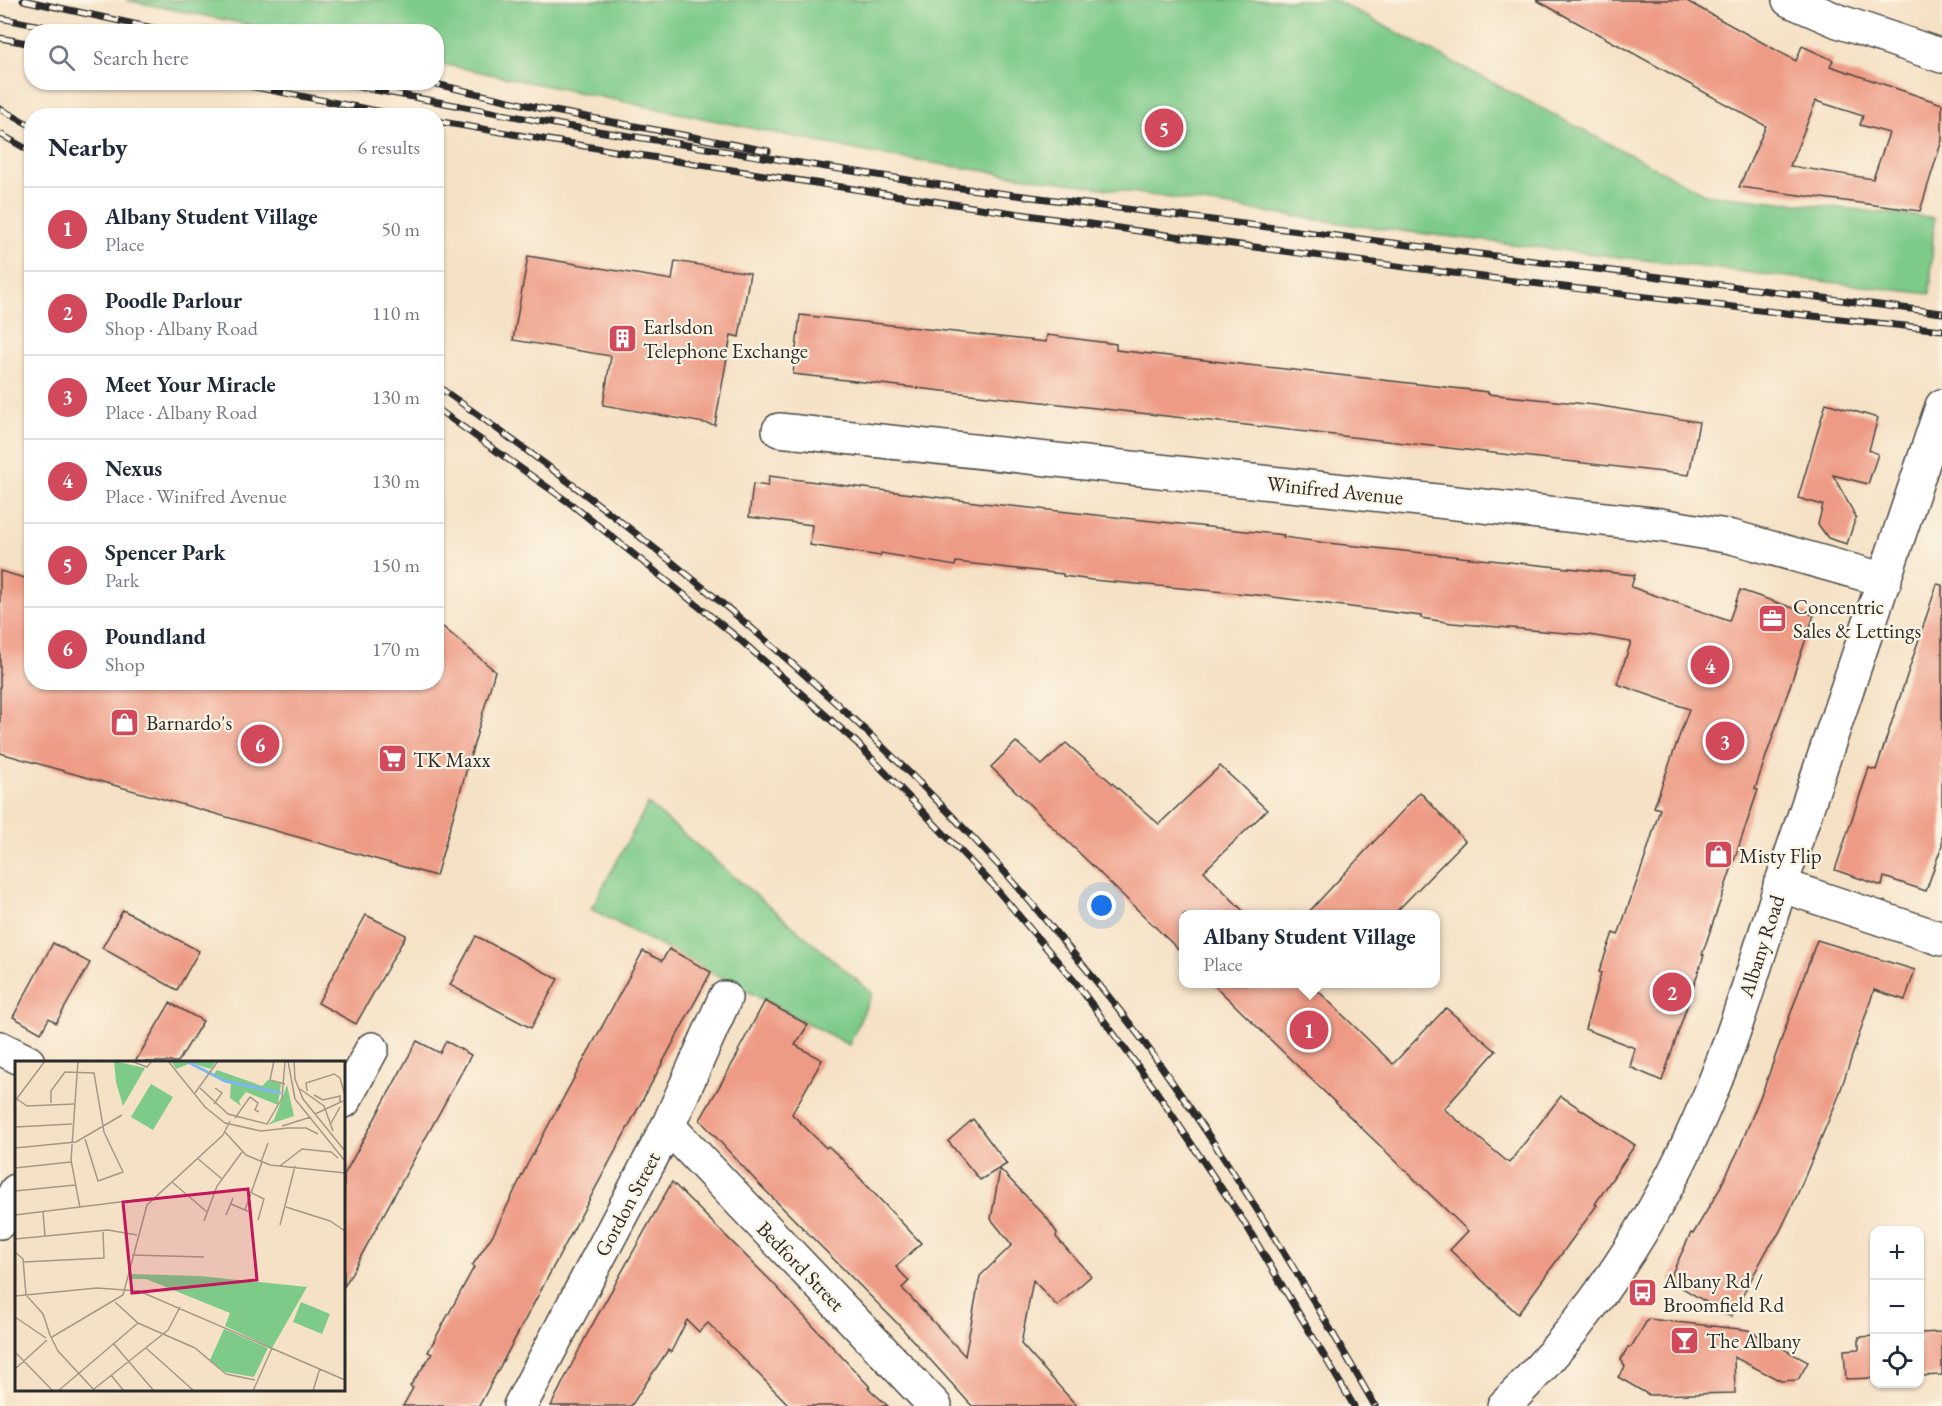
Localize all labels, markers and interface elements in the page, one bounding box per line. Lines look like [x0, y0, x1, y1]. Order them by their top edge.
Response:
search box [24, 24, 444, 90]
icon: search [45, 41, 78, 74]
text: Search here [93, 43, 188, 72]
pin: 5 [1144, 106, 1184, 150]
text: Nearby [48, 130, 128, 164]
text: 6 results [357, 134, 420, 160]
text: Albany Student Village [105, 202, 318, 231]
text: 1 [62, 216, 73, 242]
text: 50 m [381, 216, 420, 242]
text: Place [105, 231, 144, 257]
text: Poodle Parlour [105, 286, 242, 315]
text: 2 [62, 300, 73, 326]
text: 110 m [372, 300, 420, 326]
place label: Earlsdon Telephone Exchange [643, 313, 808, 364]
text: Shop · Albany Road [105, 315, 258, 341]
building icon: Earlsdon Telephone Exchange [606, 322, 638, 354]
text: Meet Your Miracle [105, 370, 276, 399]
text: 3 [62, 384, 73, 410]
text: 130 m [372, 384, 420, 410]
text: Place · Albany Road [105, 399, 257, 425]
text: Nexus [105, 454, 162, 483]
text: 4 [62, 468, 73, 494]
text: 130 m [372, 468, 420, 494]
street label: Winifred Avenue [1265, 469, 1405, 511]
text: Place · Winifred Avenue [105, 483, 287, 509]
text: Spencer Park [105, 538, 226, 567]
text: 5 [62, 552, 73, 578]
text: 150 m [372, 552, 420, 578]
text: Park [105, 567, 139, 593]
place label: Concentric Sales & Lettings [1793, 593, 1921, 644]
office icon: Concentric Sales & Lettings [1756, 602, 1788, 634]
text: Poundland [105, 622, 206, 651]
text: 6 [62, 636, 73, 662]
text: 170 m [372, 636, 420, 662]
pin: 4 [1690, 642, 1730, 688]
text: Shop [105, 651, 145, 677]
shop icon: Barnardo's [109, 706, 141, 738]
place label: Barnardo's [146, 709, 232, 736]
pin: 3 [1706, 718, 1744, 764]
pin: 6 [240, 722, 280, 766]
supermarket icon: TK Maxx [376, 743, 408, 775]
place label: TK Maxx [413, 746, 491, 773]
shop icon: Misty Flip [1702, 839, 1734, 871]
place label: Misty Flip [1739, 842, 1822, 869]
your location [1087, 891, 1116, 920]
street label: Albany Road [1731, 891, 1790, 1002]
popup [1179, 910, 1440, 988]
text: Albany Student Village [1203, 922, 1416, 951]
text: Place [1203, 951, 1243, 977]
pin: 2 [1652, 970, 1692, 1014]
pin: 1 [1290, 1008, 1328, 1052]
inset map [15, 1061, 345, 1391]
street label: Gordon Street [588, 1146, 666, 1261]
street label: Bedford Street [751, 1215, 851, 1317]
map controls [1870, 1226, 1924, 1388]
button: + [1870, 1226, 1924, 1280]
place label: Albany Rd / Broomfield Rd [1662, 1267, 1784, 1318]
bus stop icon: Albany Rd / Broomfield Rd [1626, 1276, 1658, 1308]
button: − [1870, 1280, 1924, 1334]
bar icon: The Albany [1669, 1324, 1701, 1356]
place label: The Albany [1706, 1327, 1802, 1354]
button: locate [1870, 1334, 1924, 1388]

